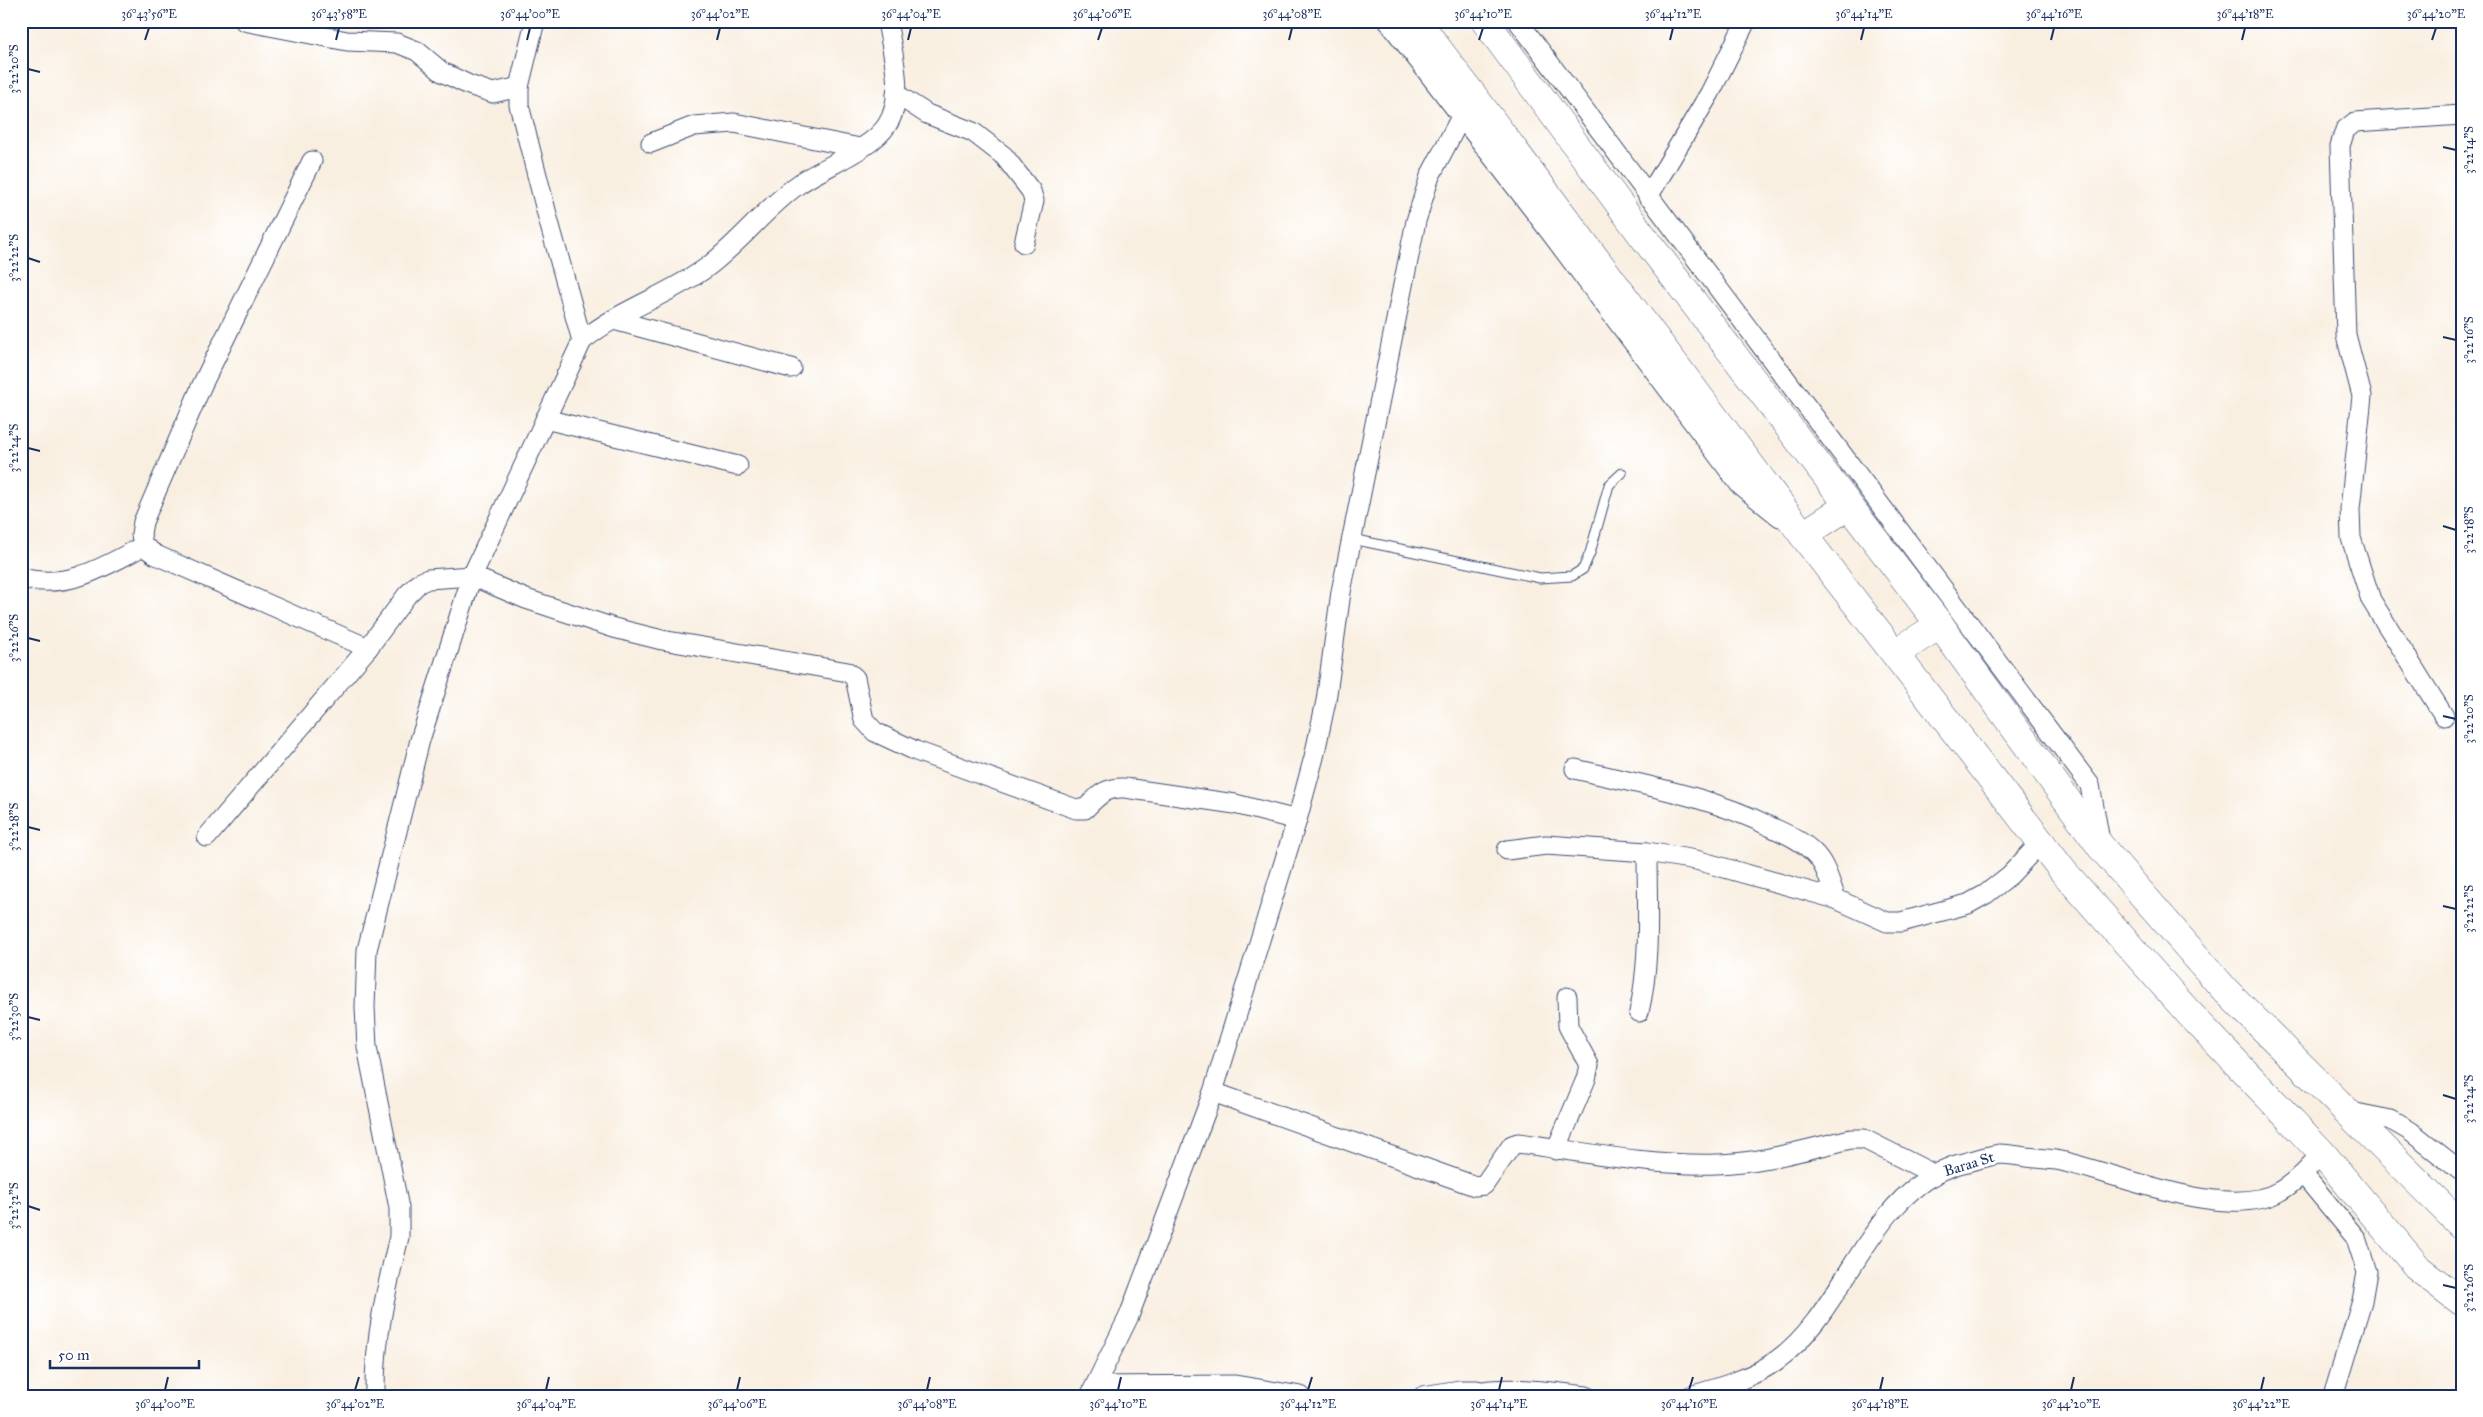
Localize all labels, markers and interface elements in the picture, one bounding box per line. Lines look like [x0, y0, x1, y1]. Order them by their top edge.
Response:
text: 36°43'56"E [121, 7, 177, 21]
text: 36°43'58"E [311, 7, 367, 21]
text: 36°44'00"E [500, 7, 560, 21]
text: 36°44'02"E [691, 7, 750, 21]
text: 36°44'04"E [881, 7, 941, 21]
text: 36°44'06"E [1073, 7, 1132, 21]
text: 36°44'08"E [1262, 7, 1322, 21]
text: 36°44'10"E [1454, 7, 1512, 21]
text: 36°44'12"E [1645, 7, 1702, 21]
text: 36°44'14"E [1835, 7, 1893, 21]
text: 36°44'16"E [2026, 7, 2083, 21]
text: 36°44'18"E [2217, 7, 2274, 21]
text: 36°44'20"E [2407, 7, 2466, 21]
text: 3°22'20"S [7, 44, 21, 94]
text: 3°22'14"S [2462, 126, 2476, 174]
text: 3°22'22"S [7, 234, 21, 282]
text: 3°22'16"S [2462, 316, 2476, 364]
text: 3°22'24"S [7, 423, 21, 473]
text: 3°22'18"S [2462, 506, 2476, 554]
text: 3°22'26"S [7, 614, 21, 662]
text: 3°22'20"S [2462, 694, 2476, 744]
text: 3°22'28"S [7, 803, 21, 851]
text: 3°22'22"S [2462, 885, 2476, 933]
text: 3°22'30"S [7, 993, 21, 1041]
text: 3°22'24"S [2462, 1074, 2476, 1124]
street label: Baraa St [1942, 1148, 1997, 1180]
text: 3°22'32"S [7, 1182, 21, 1230]
text: 3°22'26"S [2462, 1264, 2476, 1312]
scale bar [50, 1337, 199, 1369]
text: 50 m [58, 1346, 90, 1364]
text: 36°44'00"E [135, 1397, 195, 1411]
text: 36°44'02"E [326, 1397, 385, 1411]
text: 36°44'04"E [516, 1397, 576, 1411]
text: 36°44'06"E [708, 1397, 767, 1411]
text: 36°44'08"E [897, 1397, 957, 1411]
text: 36°44'10"E [1089, 1397, 1147, 1411]
text: 36°44'12"E [1280, 1397, 1337, 1411]
text: 36°44'14"E [1470, 1397, 1528, 1411]
text: 36°44'16"E [1661, 1397, 1718, 1411]
text: 36°44'18"E [1852, 1397, 1909, 1411]
text: 36°44'20"E [2042, 1397, 2101, 1411]
text: 36°44'22"E [2232, 1397, 2290, 1411]

